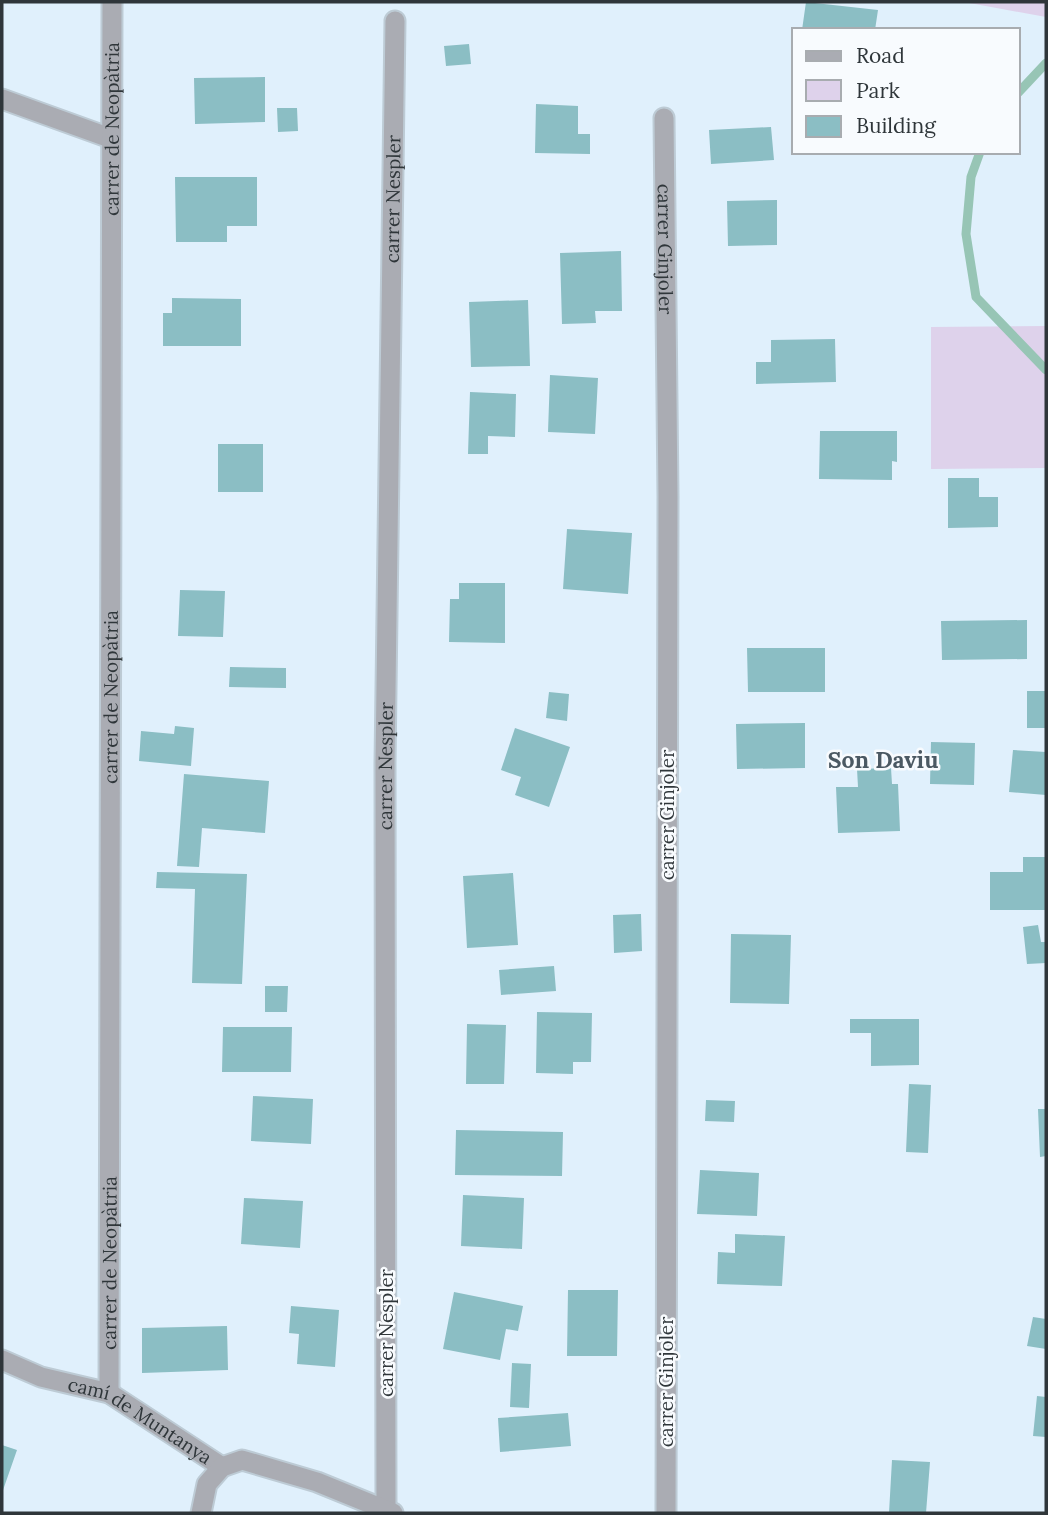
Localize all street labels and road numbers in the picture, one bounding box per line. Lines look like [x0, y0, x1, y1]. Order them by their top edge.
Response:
street label: carrer de Neopàtria [100, 42, 124, 216]
street label: carrer Nespler [380, 134, 405, 263]
street label: carrer Ginjoler [653, 183, 678, 315]
street label: carrer de Neopàtria [98, 610, 123, 784]
street label: carrer Nespler [373, 701, 398, 830]
street label: carrer Ginjoler [655, 749, 679, 880]
street label: carrer de Neopàtria [97, 1176, 121, 1350]
street label: carrer Nespler [374, 1268, 398, 1397]
street label: carrer Ginjoler [654, 1316, 678, 1447]
street label: camí de Muntanya [66, 1372, 217, 1469]

